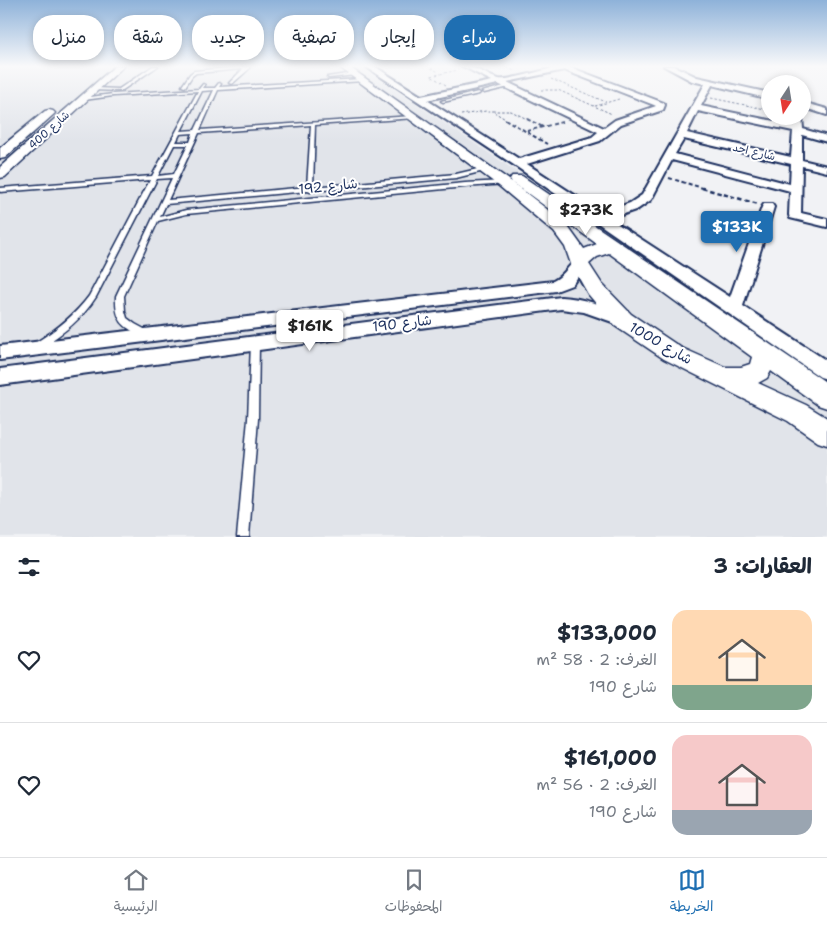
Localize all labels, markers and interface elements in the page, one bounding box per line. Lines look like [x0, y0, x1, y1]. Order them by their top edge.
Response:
chip: منزل [33, 15, 104, 60]
chip: شقة [114, 15, 182, 60]
chip: جديد [192, 15, 264, 60]
chip: تصفية [274, 15, 354, 60]
chip: إيجار [364, 15, 434, 60]
chip: شراء [444, 15, 515, 60]
north arrow [761, 75, 811, 125]
map controls [761, 75, 811, 125]
street label: شارع 400 [25, 108, 73, 153]
street label: شارع احد [731, 140, 777, 165]
street label: شارع 192 [298, 174, 359, 199]
pin: $273K [551, 194, 621, 236]
text: $273K [559, 199, 613, 220]
pin: $133K [702, 210, 772, 253]
text: $133K [712, 216, 762, 237]
pin: $161K [275, 310, 345, 352]
street label: شارع 190 [371, 310, 433, 337]
text: $161K [287, 315, 333, 336]
street label: شارع 1000 [626, 318, 696, 369]
text: العقارات: 3 [713, 552, 812, 580]
icon: filters [15, 553, 43, 581]
text: $133,000 [557, 619, 657, 647]
icon: home [712, 630, 772, 690]
icon: heart [15, 646, 43, 674]
text: الغرف: 2 · 58 m² [536, 649, 657, 670]
text: شارع 190 [589, 676, 657, 697]
text: $161,000 [563, 744, 657, 772]
icon: home [712, 755, 772, 815]
icon: heart [15, 771, 43, 799]
text: الغرف: 2 · 56 m² [536, 774, 657, 795]
text: شارع 190 [589, 801, 657, 822]
tab: الرئيسية [114, 866, 158, 919]
tab: المحفوظات [385, 866, 442, 919]
tab: الخريطة [670, 866, 713, 919]

